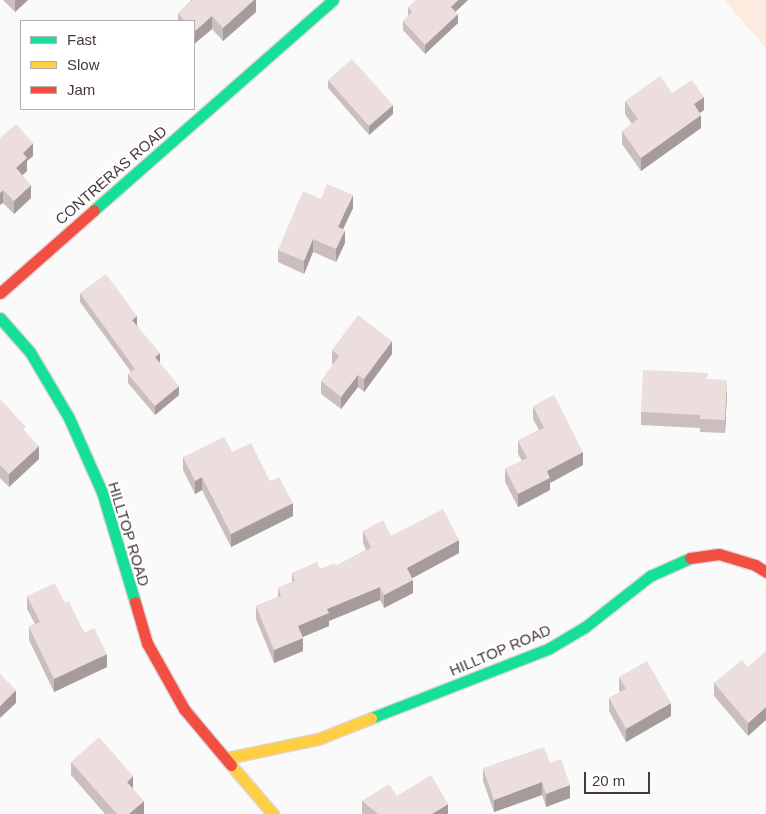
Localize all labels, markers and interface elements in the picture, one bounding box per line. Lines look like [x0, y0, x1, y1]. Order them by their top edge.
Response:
legend [20, 20, 195, 110]
text: Fast [67, 31, 96, 48]
text: Slow [67, 56, 100, 73]
text: Jam [67, 81, 95, 98]
street label: CONTRERAS ROAD [52, 122, 170, 228]
street label: HILLTOP ROAD [105, 479, 153, 589]
street label: HILLTOP ROAD [446, 620, 554, 680]
scale bar [586, 762, 652, 794]
text: 20 m [592, 772, 625, 789]

